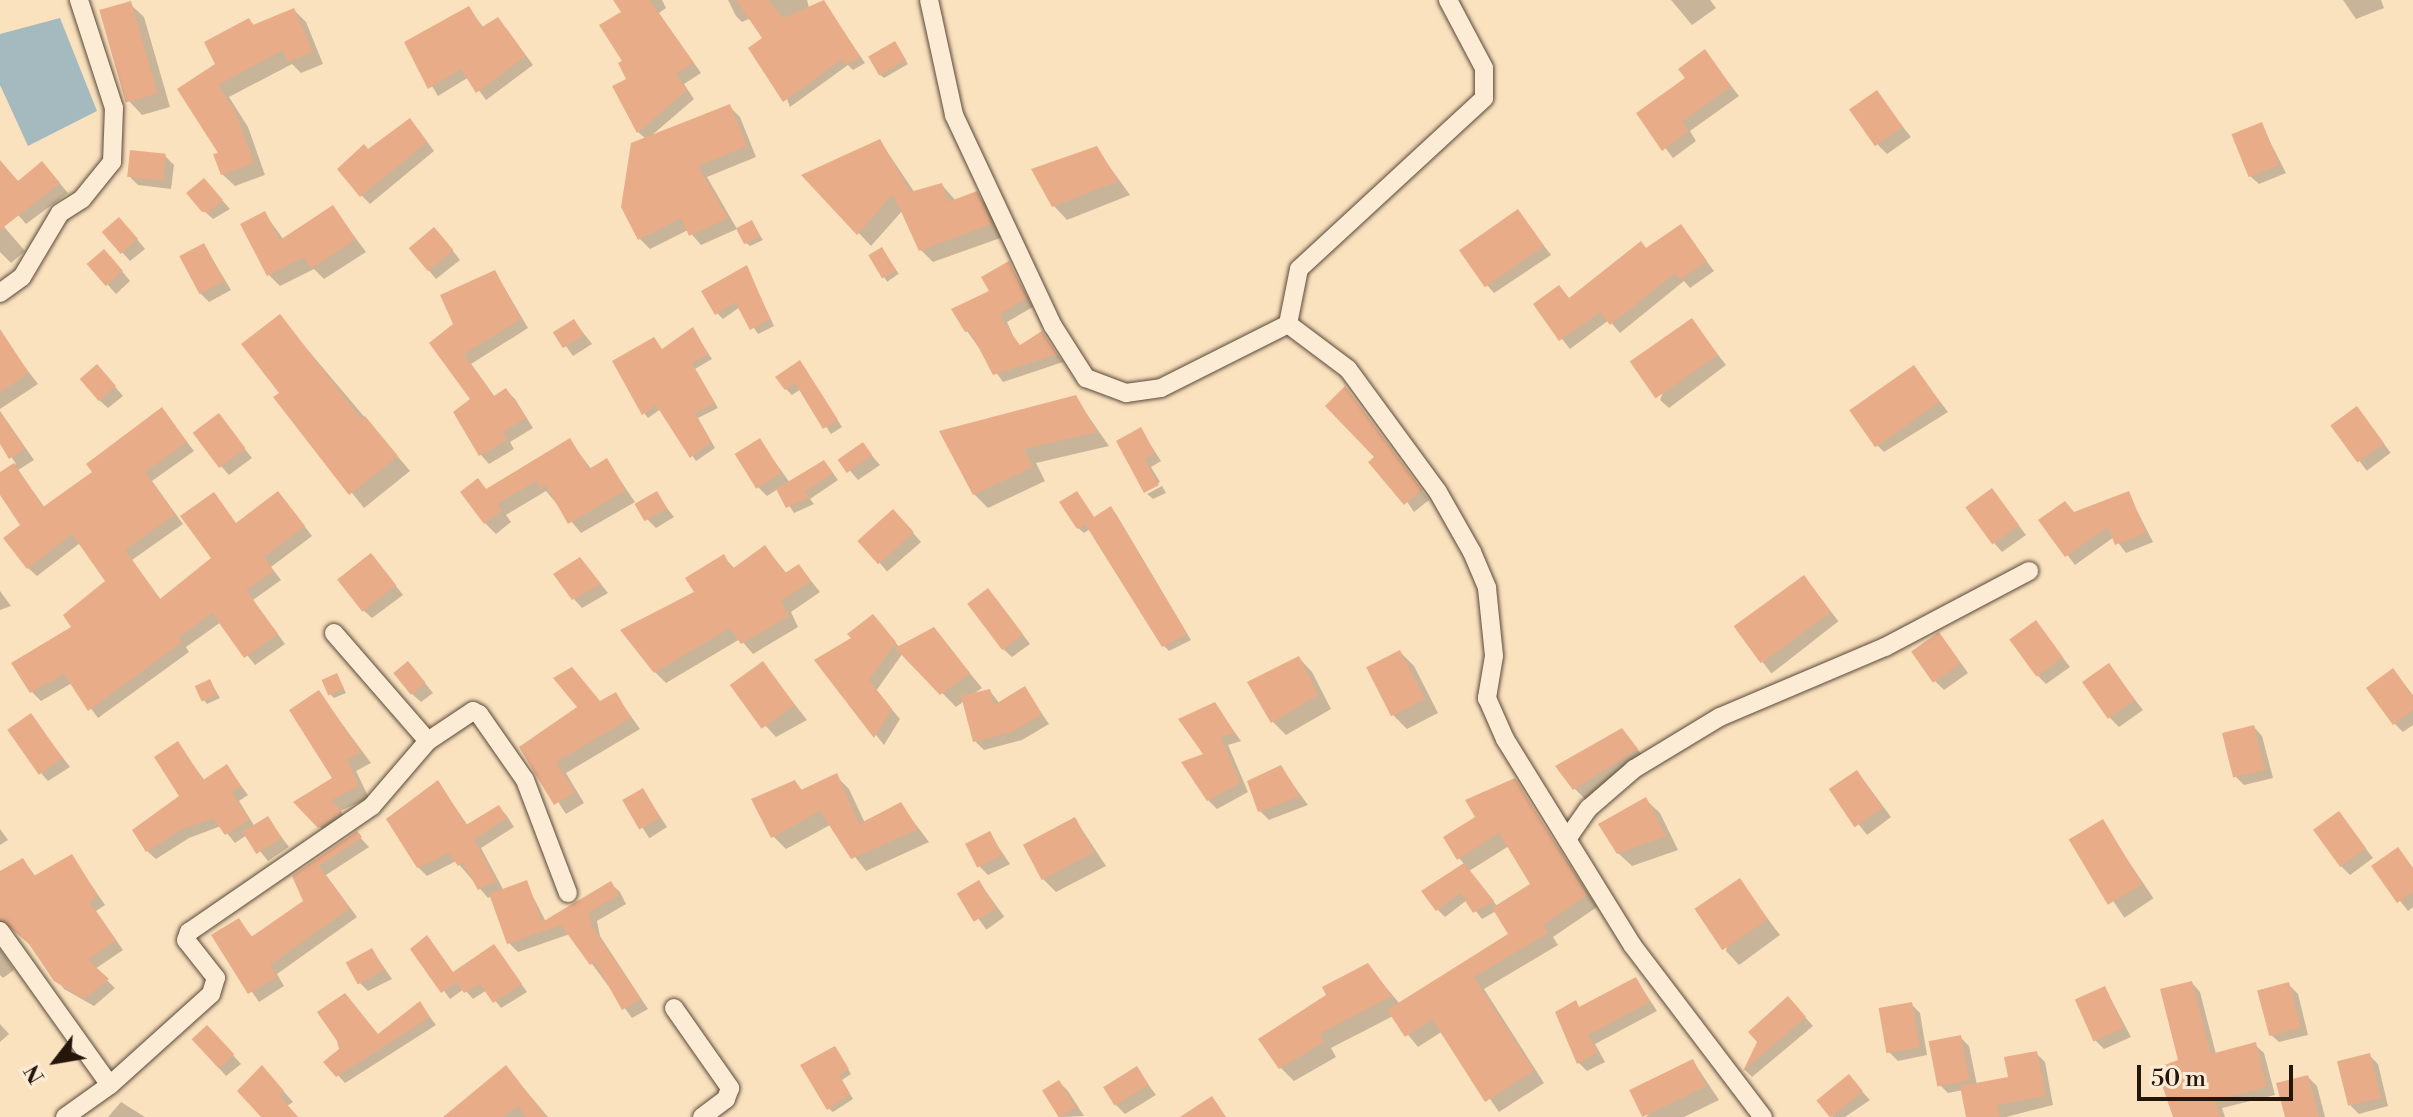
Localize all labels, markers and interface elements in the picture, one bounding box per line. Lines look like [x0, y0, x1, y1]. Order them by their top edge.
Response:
north arrow [16, 1021, 96, 1101]
scale bar [2141, 1049, 2297, 1099]
text: N [19, 1059, 51, 1088]
text: 50 m [2151, 1064, 2206, 1094]

